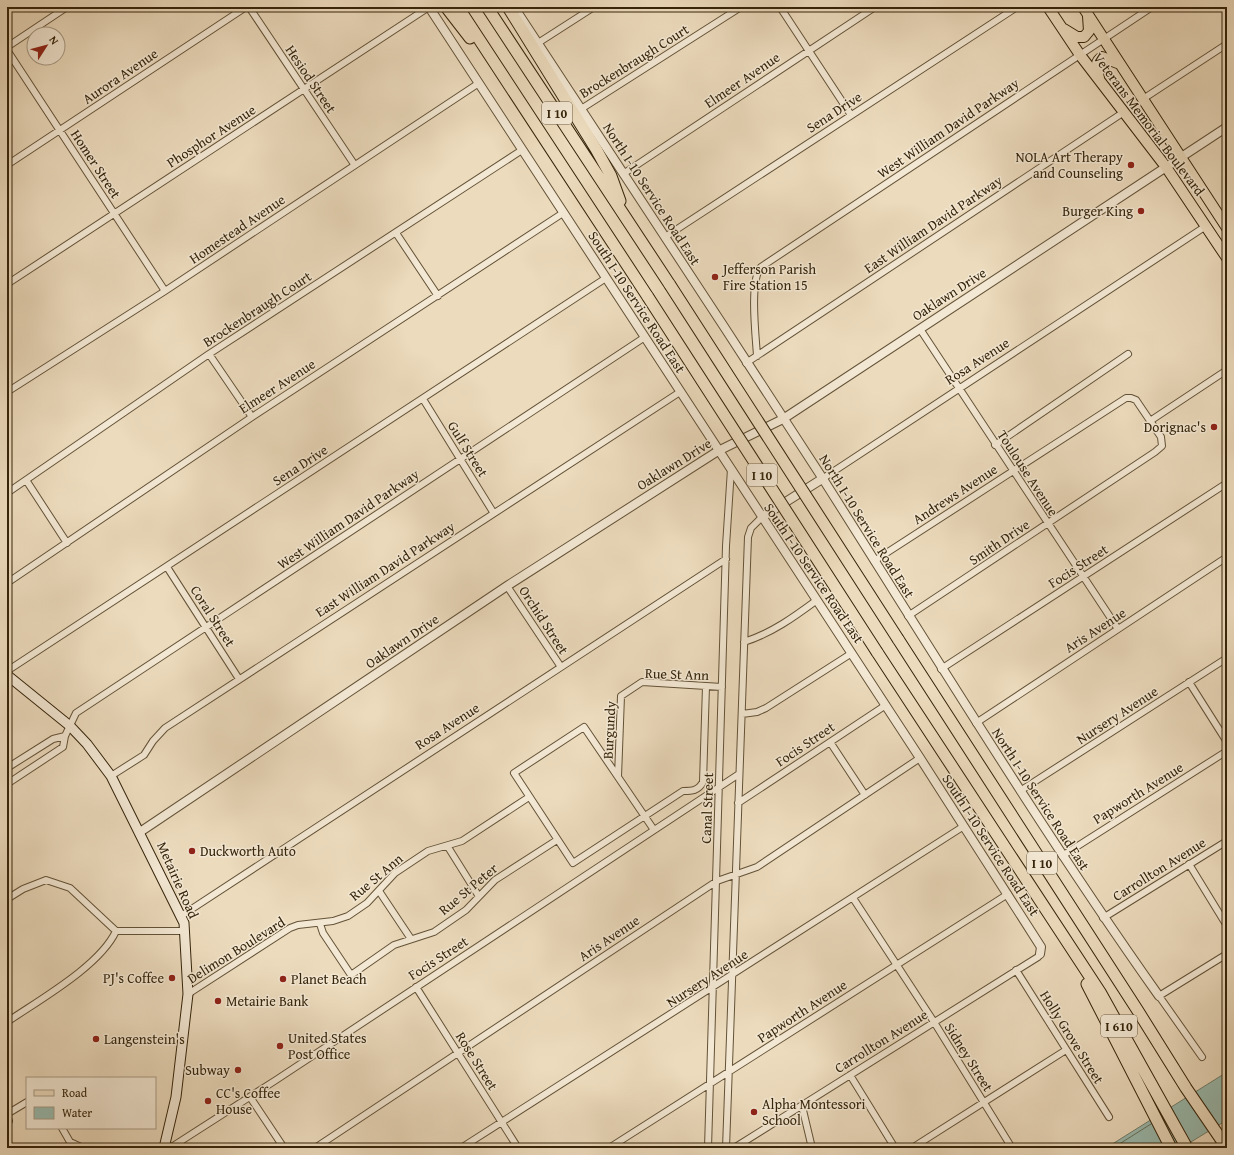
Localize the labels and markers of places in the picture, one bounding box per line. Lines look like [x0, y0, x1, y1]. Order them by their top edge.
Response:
place label: NOLA Art Therapy and Counseling [1016, 147, 1123, 183]
marker: NOLA Art Therapy and Counseling [1126, 160, 1136, 170]
place label: Burger King [1062, 201, 1133, 221]
marker: Burger King [1136, 206, 1146, 216]
place label: Jefferson Parish Fire Station 15 [721, 259, 816, 295]
marker: Jefferson Parish Fire Station 15 [710, 272, 720, 282]
place label: Dorignac's [1144, 417, 1206, 437]
marker: Dorignac's [1209, 422, 1219, 432]
place label: Duckworth Auto [200, 841, 296, 861]
marker: Duckworth Auto [187, 846, 197, 856]
place label: PJ's Coffee [103, 968, 164, 988]
place label: Planet Beach [291, 969, 367, 989]
marker: PJ's Coffee [167, 973, 177, 983]
marker: Planet Beach [278, 974, 288, 984]
place label: Metairie Bank [226, 991, 309, 1011]
marker: Metairie Bank [213, 996, 223, 1006]
place label: United States Post Office [288, 1028, 367, 1064]
place label: Langenstein's [104, 1029, 185, 1049]
marker: Langenstein's [91, 1034, 101, 1044]
marker: United States Post Office [275, 1041, 285, 1051]
place label: Subway [185, 1060, 230, 1080]
marker: Subway [233, 1065, 243, 1075]
place label: CC's Coffee House [216, 1083, 281, 1119]
place label: Alpha Montessori School [762, 1094, 866, 1130]
marker: CC's Coffee House [203, 1096, 213, 1106]
marker: Alpha Montessori School [749, 1107, 759, 1117]

